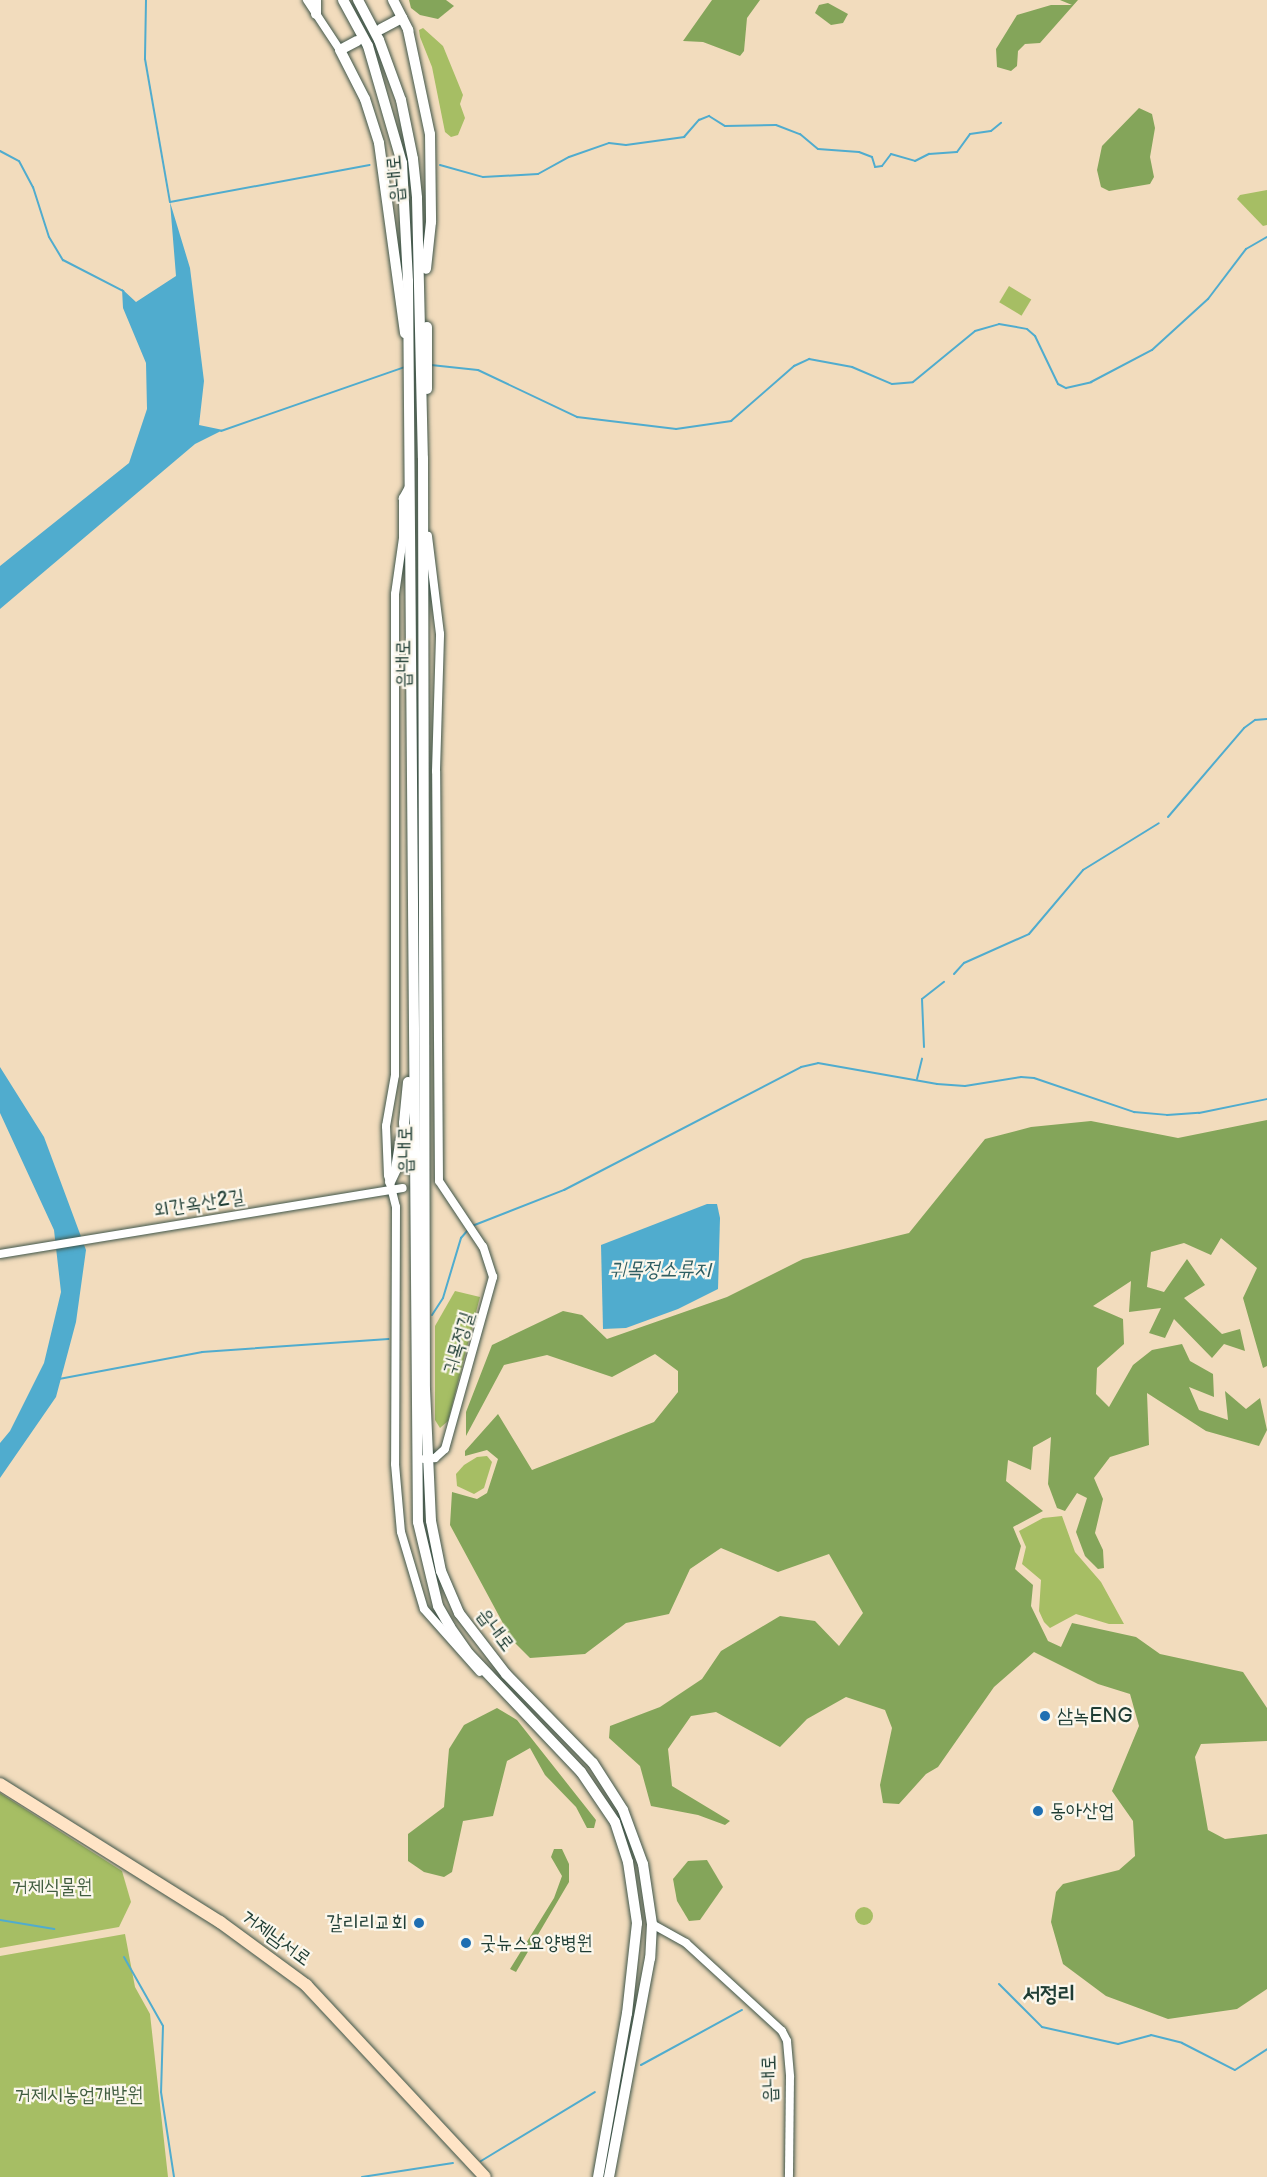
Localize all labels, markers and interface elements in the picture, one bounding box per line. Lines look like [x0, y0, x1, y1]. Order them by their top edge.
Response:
street label: 읍내로 [382, 154, 410, 204]
street label: 읍내로 [392, 640, 416, 688]
street label: 읍내로 [394, 1126, 418, 1174]
street label: 외간옥산2길 [152, 1185, 246, 1223]
water label: 귀목정소류지 [609, 1257, 711, 1283]
street label: 귀목정길 [438, 1309, 480, 1377]
street label: 읍내로 [471, 1603, 519, 1657]
place label: 삼녹ENG [1057, 1704, 1132, 1728]
marker: 삼녹ENG [1038, 1709, 1052, 1723]
place label: 동아산업 [1050, 1799, 1114, 1823]
marker: 동아산업 [1031, 1804, 1045, 1818]
park label: 거제식물원 [12, 1875, 92, 1899]
street label: 거제남서로 [236, 1905, 316, 1971]
place label: 갈리리교회 [327, 1911, 407, 1935]
marker: 갈리리교회 [412, 1916, 426, 1930]
place label: 굿뉴스요양병원 [480, 1931, 593, 1955]
marker: 굿뉴스요양병원 [457, 1934, 475, 1952]
district label: 서정리 [1022, 1982, 1076, 2008]
street label: 읍내로 [757, 2054, 783, 2104]
park label: 거제시농업개발원 [15, 2083, 143, 2107]

